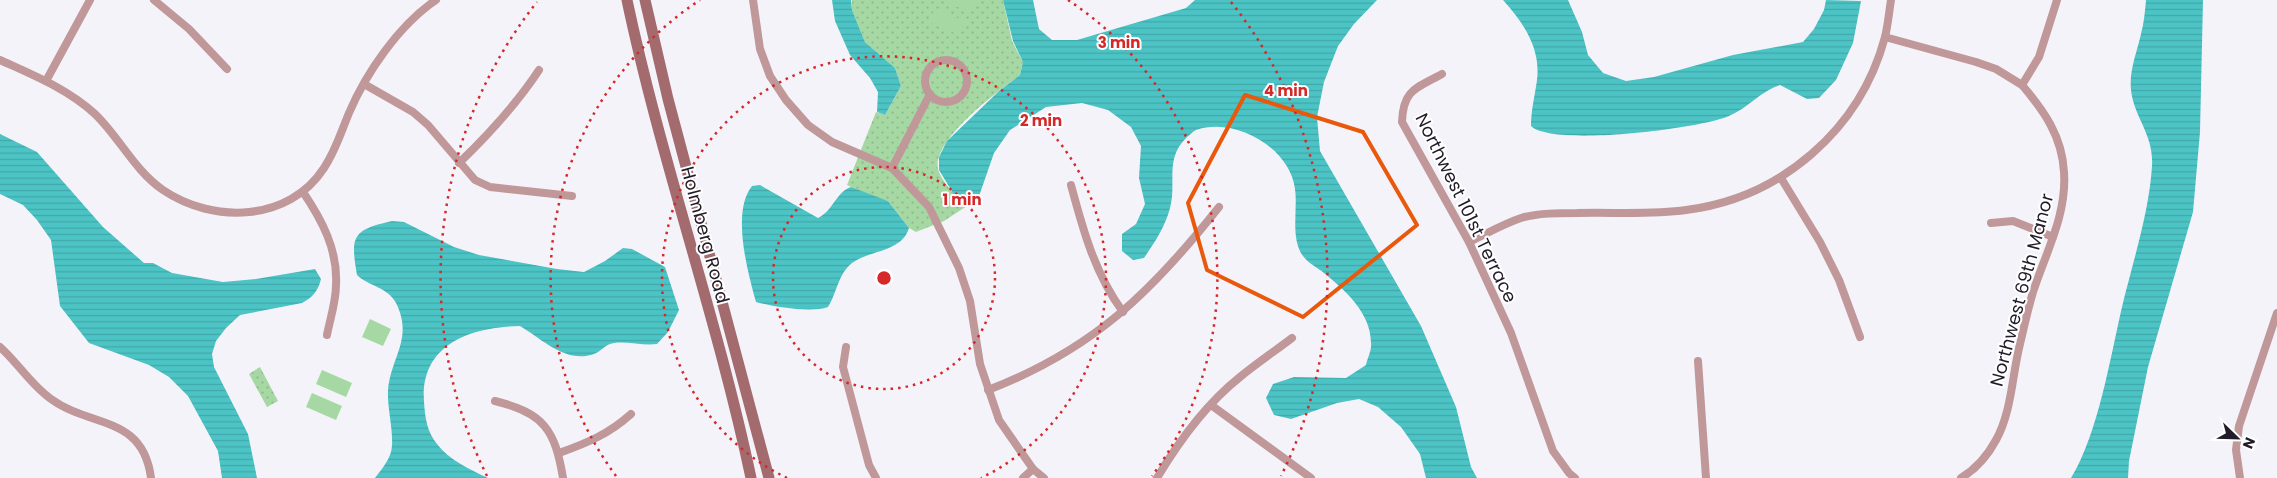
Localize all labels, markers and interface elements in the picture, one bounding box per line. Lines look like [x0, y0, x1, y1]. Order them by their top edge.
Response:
text: 3 min [1098, 32, 1140, 53]
text: 4 min [1264, 80, 1308, 101]
street label: Northwest 101st Terrace [1410, 109, 1523, 307]
text: 2 min [1020, 110, 1062, 131]
street label: Holmberg Road [675, 164, 736, 306]
text: 1 min [942, 189, 982, 210]
street label: Northwest 69th Manor [1984, 190, 2059, 389]
centre of rings [875, 269, 893, 287]
north arrow [2212, 413, 2262, 463]
text: N [2238, 434, 2260, 452]

